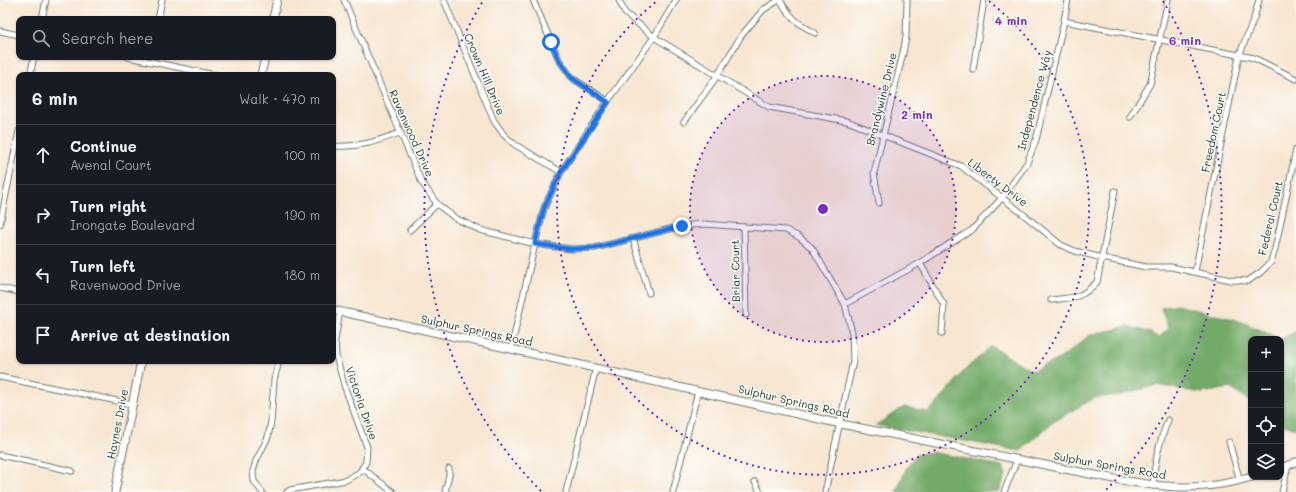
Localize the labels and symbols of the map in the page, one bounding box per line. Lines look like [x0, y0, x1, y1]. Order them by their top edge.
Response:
text: 4 min [995, 12, 1027, 28]
street label: Crown Hill Drive [461, 31, 509, 117]
text: 6 min [1169, 32, 1201, 48]
route start [542, 33, 560, 51]
street label: Independence Way [1013, 48, 1055, 152]
street label: Brandywine Drive [862, 51, 900, 147]
street label: Ravenwood Drive [386, 87, 438, 179]
street label: Freedom Court [1197, 90, 1229, 174]
text: 2 min [901, 106, 933, 122]
street label: Liberty Drive [965, 154, 1031, 210]
street label: Federal Court [1254, 179, 1286, 257]
centre of rings [816, 202, 830, 216]
route end [673, 217, 691, 235]
street label: Briar Court [727, 240, 743, 302]
street label: Sulphur Springs Road [420, 311, 534, 349]
street label: Victoria Drive [342, 364, 382, 442]
street label: Sulphur Springs Road [737, 381, 851, 421]
street label: Haynes Drive [103, 387, 131, 460]
street label: Sulphur Springs Road [1053, 448, 1167, 482]

